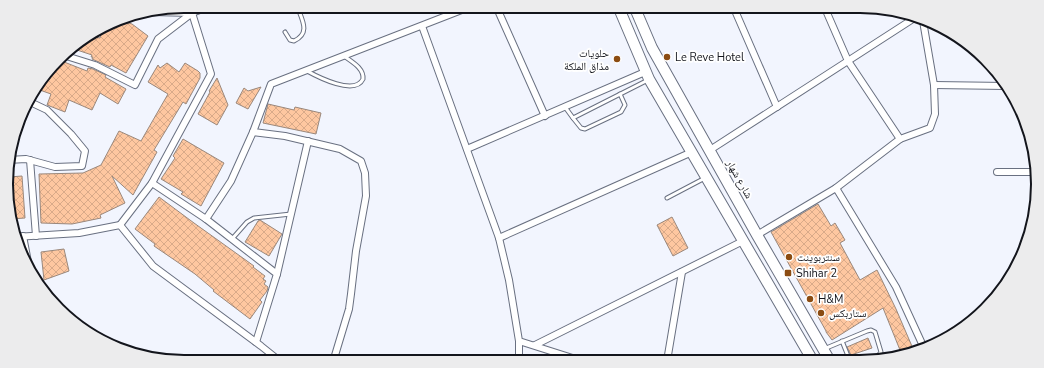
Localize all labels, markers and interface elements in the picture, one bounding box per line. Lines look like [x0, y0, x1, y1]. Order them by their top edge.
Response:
place label: حلويات مذاق الملكة [564, 46, 609, 74]
place label: Le Reve Hotel [675, 50, 745, 65]
marker: Le Reve Hotel [662, 52, 672, 62]
marker: حلويات مذاق الملكة [612, 54, 622, 64]
street label: شارع شهار [722, 156, 756, 201]
place label: سنتربوينت [797, 250, 840, 265]
marker: سنتربوينت [784, 252, 794, 262]
place label: Shihar 2 [796, 266, 837, 281]
marker: Shihar 2 [783, 268, 793, 278]
place label: H&M [818, 292, 843, 307]
marker: H&M [805, 294, 815, 304]
place label: ستاربكس [829, 306, 867, 321]
marker: ستاربكس [816, 308, 826, 318]

